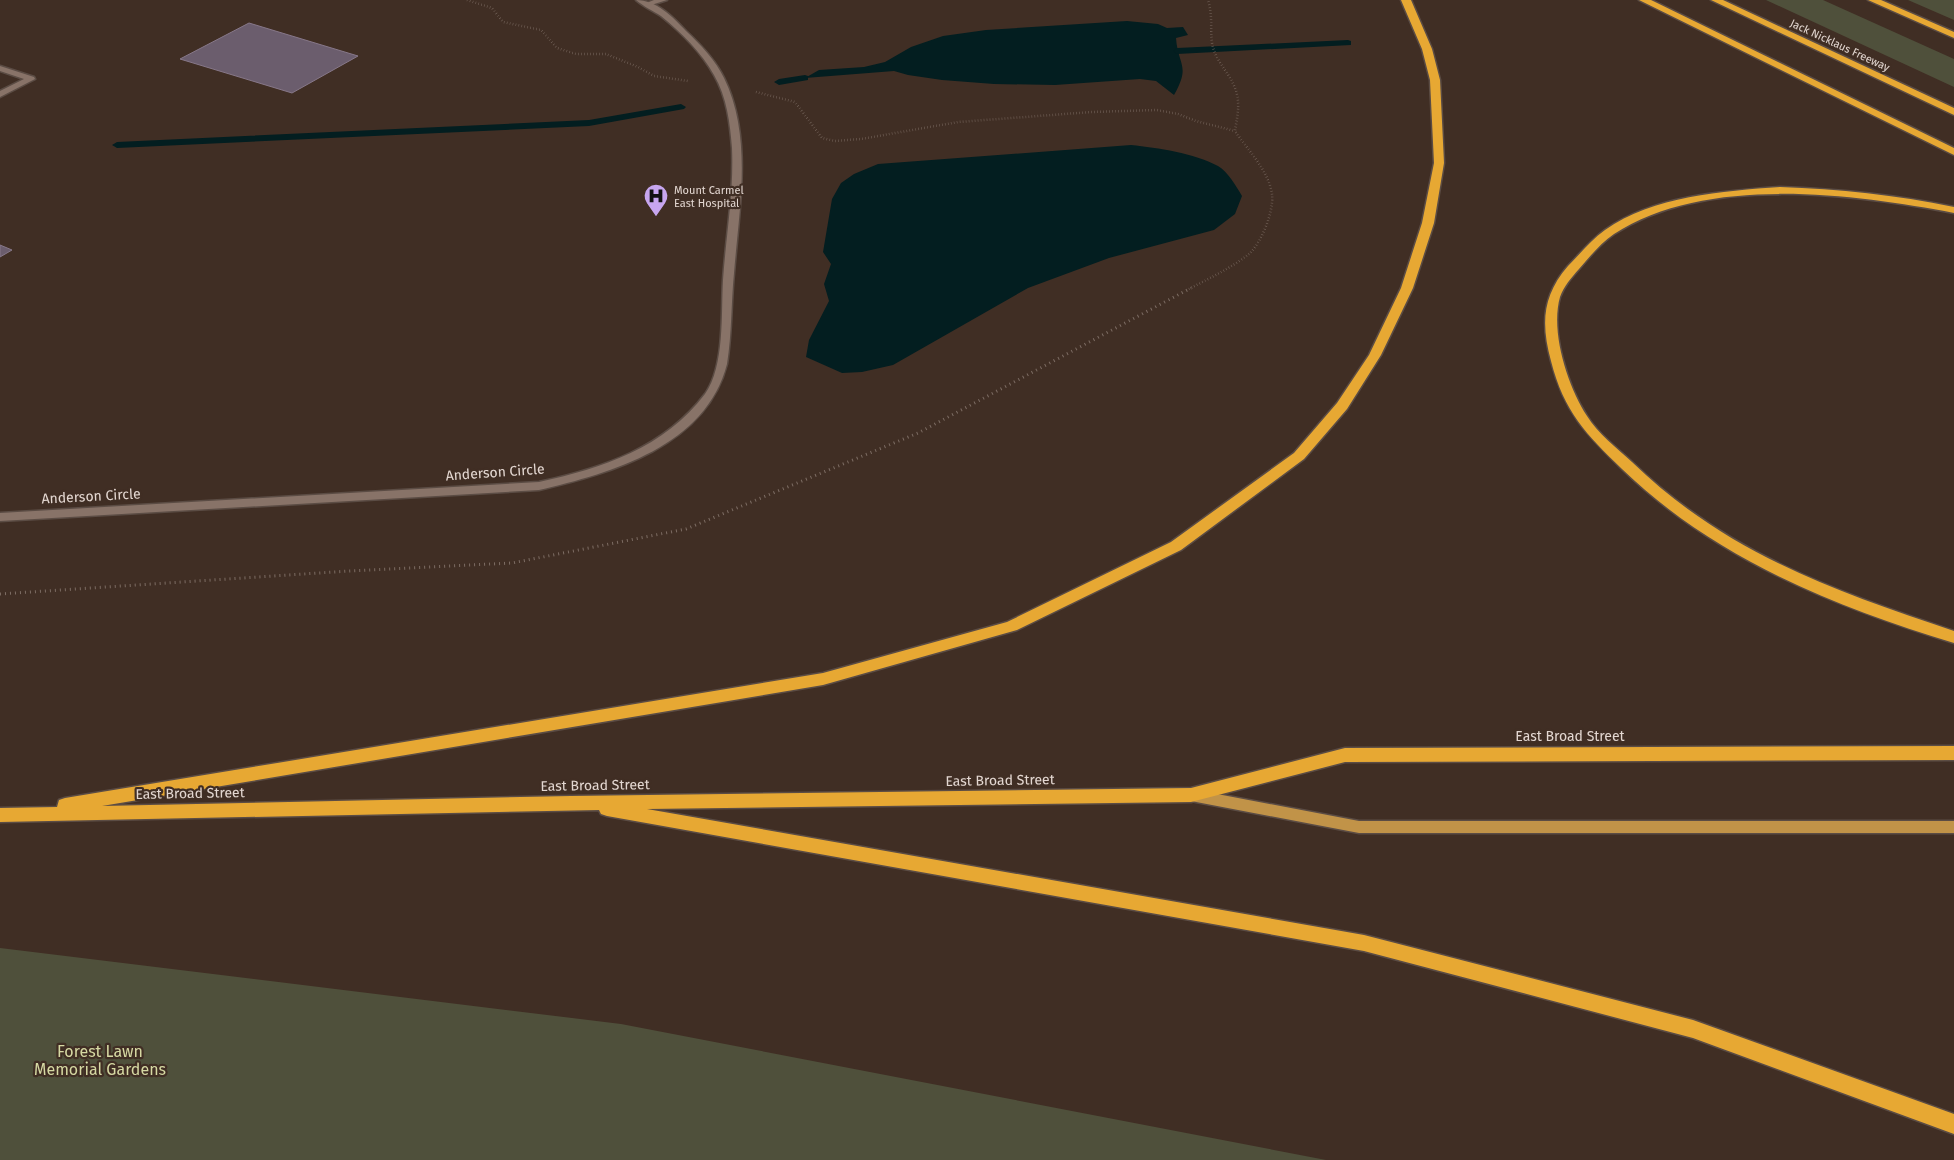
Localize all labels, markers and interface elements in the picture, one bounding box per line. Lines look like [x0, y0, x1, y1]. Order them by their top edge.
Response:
street label: Jack Nicklaus Freeway [1788, 17, 1892, 74]
hospital icon: Mount Carmel East Hospital [643, 183, 669, 217]
place label: Mount Carmel East Hospital [674, 184, 744, 210]
street label: Anderson Circle [445, 461, 545, 484]
street label: Anderson Circle [41, 485, 141, 508]
street label: East Broad Street [1515, 728, 1626, 745]
street label: East Broad Street [945, 771, 1056, 790]
street label: East Broad Street [540, 776, 651, 795]
street label: East Broad Street [135, 784, 246, 803]
park label: Forest Lawn Memorial Gardens [34, 1042, 166, 1079]

